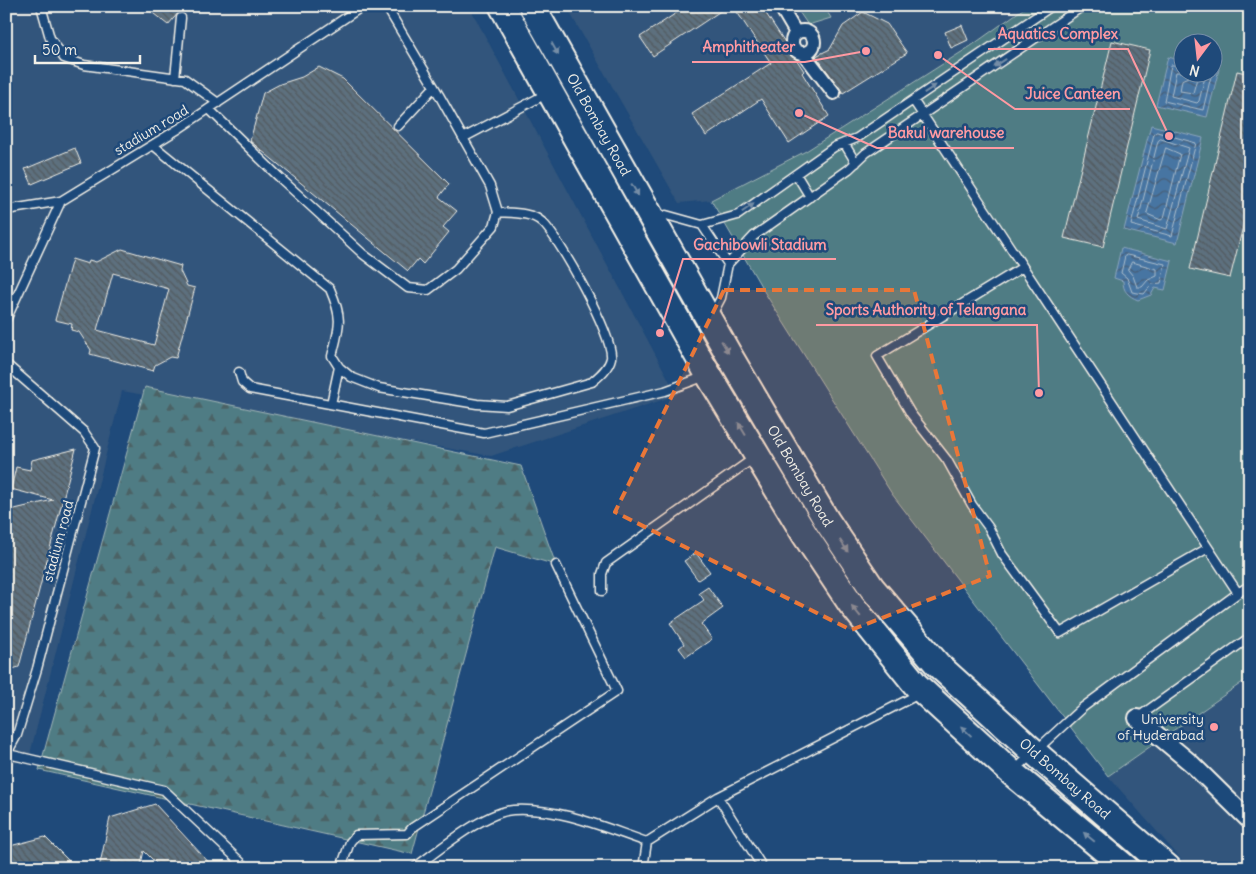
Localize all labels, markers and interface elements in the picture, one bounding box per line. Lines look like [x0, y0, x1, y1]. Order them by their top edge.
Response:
callout: Aquatics Complex [988, 19, 1128, 49]
text: Aquatics Complex [998, 24, 1119, 44]
scale bar [35, 32, 140, 64]
callout: Amphitheater [692, 32, 805, 62]
north arrow [1174, 32, 1224, 82]
text: Amphitheater [703, 37, 796, 57]
text: 50 m [42, 40, 77, 59]
one-way arrow [551, 42, 560, 55]
one-way arrow [993, 58, 1006, 68]
text: N [1188, 61, 1202, 81]
street label: Old Bombay Road [563, 70, 635, 179]
callout: Juice Canteen [1015, 79, 1130, 109]
one-way arrow [923, 84, 937, 94]
text: Juice Canteen [1025, 84, 1121, 103]
street label: stadium road [110, 101, 192, 159]
callout: Bakul warehouse [877, 118, 1014, 148]
text: Bakul warehouse [888, 123, 1004, 142]
one-way arrow [631, 183, 639, 198]
one-way arrow [741, 203, 755, 213]
callout: Gachibowli Stadium [683, 229, 836, 259]
text: Gachibowli Stadium [693, 235, 827, 254]
callout: Sports Authority of Telangana [816, 295, 1037, 325]
text: Sports Authority of Telangana [826, 300, 1027, 320]
one-way arrow [720, 340, 729, 353]
street label: Old Bombay Road [763, 422, 837, 530]
one-way arrow [737, 423, 746, 436]
street label: stadium road [38, 498, 78, 584]
one-way arrow [839, 539, 849, 553]
one-way arrow [851, 605, 862, 618]
place label: University of Hyderabad [1117, 710, 1204, 744]
marker: University of Hyderabad [1208, 721, 1220, 733]
one-way arrow [960, 725, 972, 737]
street label: Old Bombay Road [1016, 734, 1114, 823]
one-way arrow [1083, 831, 1096, 842]

